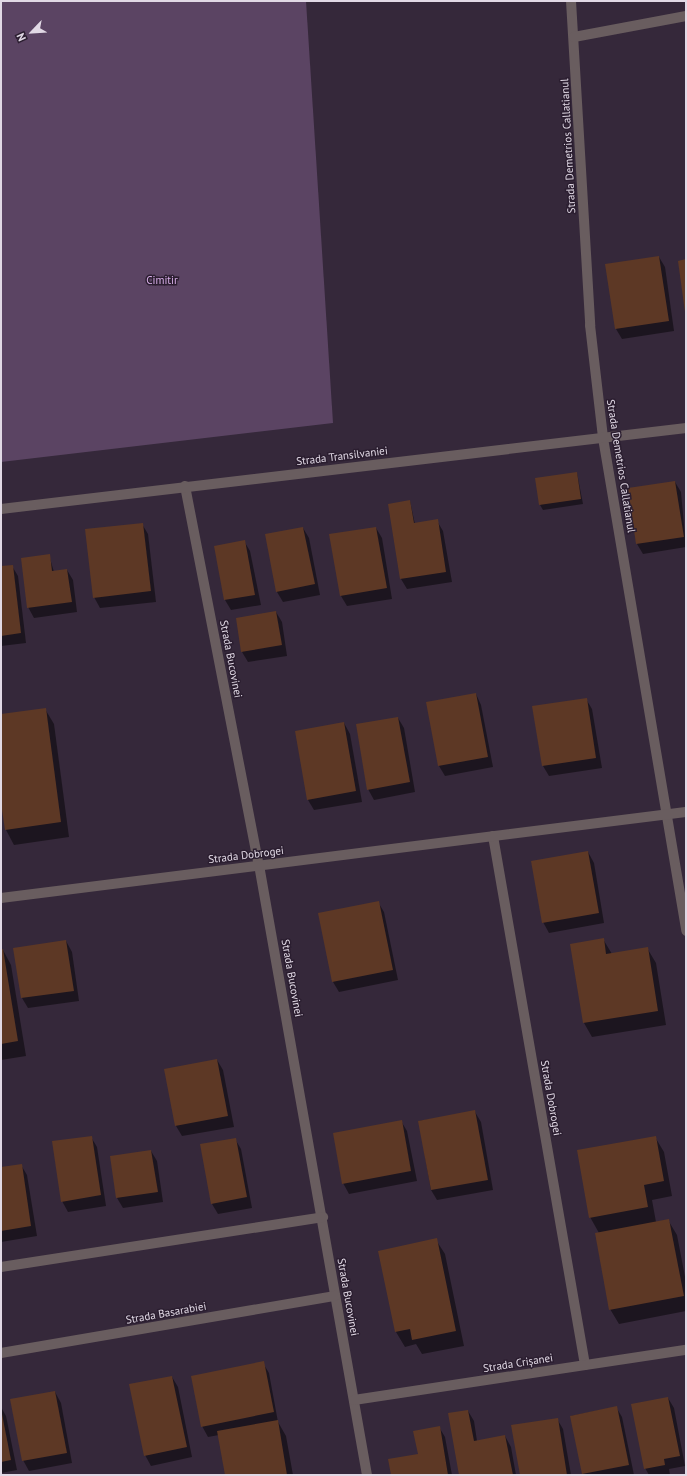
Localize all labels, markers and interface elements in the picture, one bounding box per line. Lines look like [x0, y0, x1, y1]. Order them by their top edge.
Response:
north arrow [12, 12, 52, 52]
text: N [13, 31, 29, 43]
street label: Strada Demetrios Callatianul [558, 78, 578, 214]
park label: Cimitir [146, 273, 178, 287]
street label: Strada Demetrios Callatianul [604, 398, 638, 534]
street label: Strada Transilvaniei [295, 444, 389, 468]
street label: Strada Bucovinei [217, 619, 245, 699]
street label: Strada Dobrogei [207, 844, 285, 866]
street label: Strada Bucovinei [279, 938, 305, 1018]
street label: Strada Dobrogei [538, 1059, 564, 1137]
street label: Strada Bucovinei [335, 1257, 361, 1337]
street label: Strada Basarabiei [125, 1299, 207, 1327]
street label: Strada Crișanei [482, 1351, 554, 1375]

